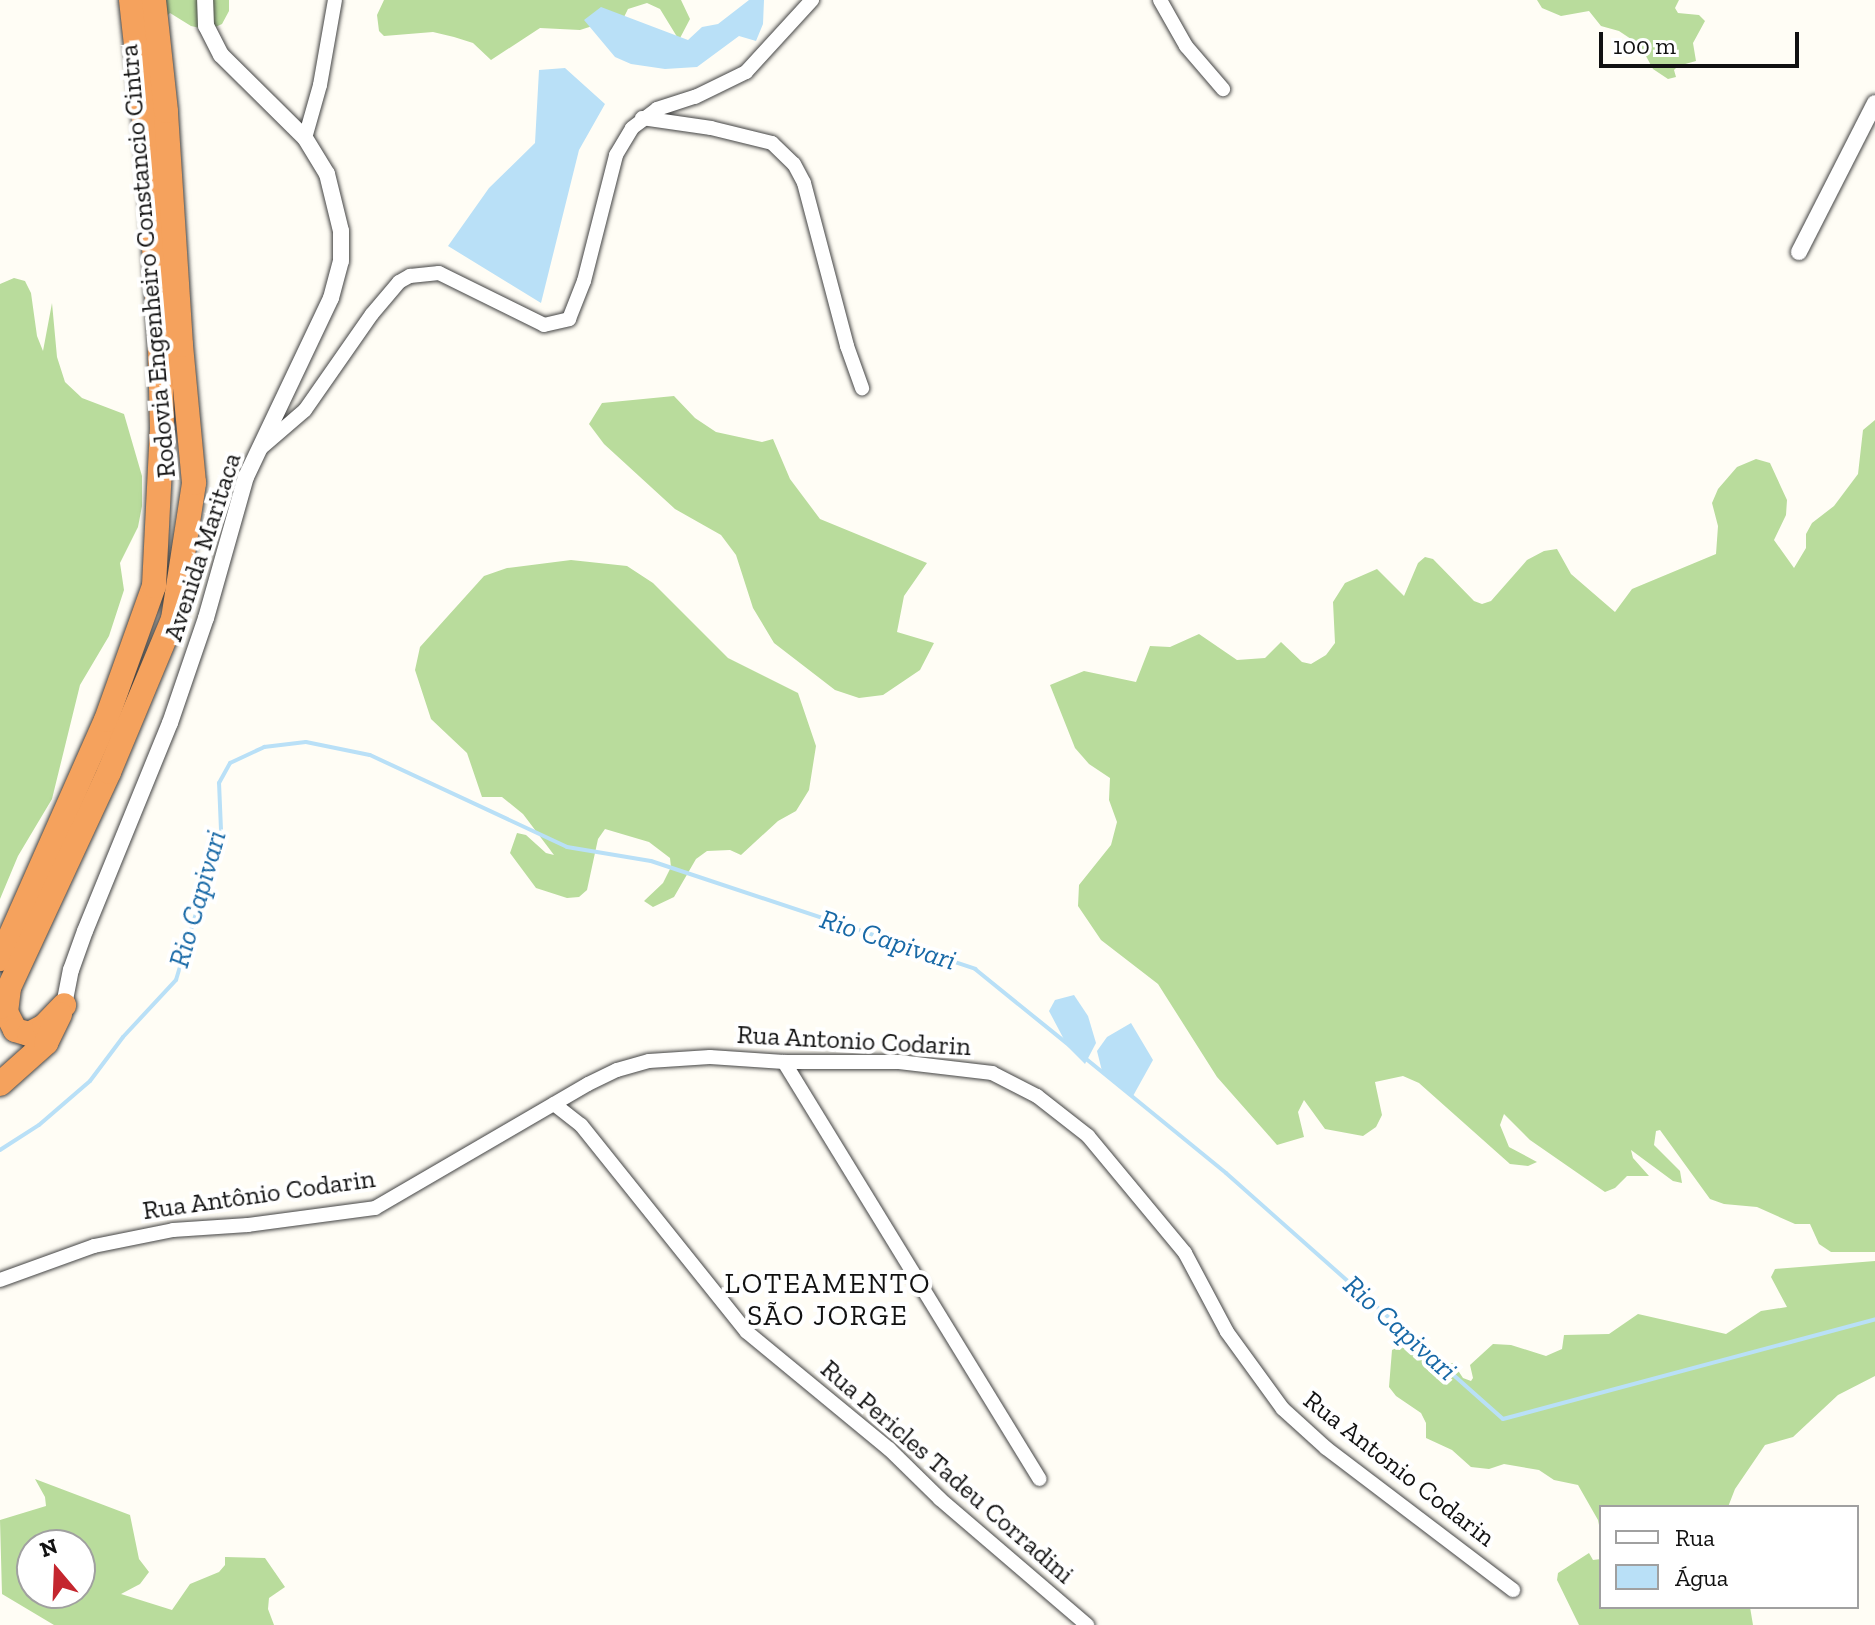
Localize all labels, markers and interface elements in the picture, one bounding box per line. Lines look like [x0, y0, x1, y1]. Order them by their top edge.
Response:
scale bar [1603, 16, 1803, 66]
text: 100 m [1613, 31, 1676, 60]
street label: Rodovia Engenheiro Constancio Cintra [113, 43, 183, 479]
street label: Avenida Maritaca [158, 449, 248, 645]
water label: Rio Capivari [162, 827, 234, 971]
water label: Rio Capivari [816, 902, 960, 978]
street label: Rua Antonio Codarin [736, 1019, 972, 1063]
street label: Rua Antônio Codarin [140, 1163, 378, 1227]
district label: LOTEAMENTO SÃO JORGE [725, 1267, 931, 1333]
water label: Rio Capivari [1336, 1268, 1464, 1388]
street label: Rua Pericles Tadeu Corradini [814, 1353, 1080, 1591]
street label: Rua Antonio Codarin [1297, 1384, 1501, 1554]
legend [1599, 1505, 1859, 1609]
text: Rua [1675, 1523, 1715, 1552]
north arrow [16, 1529, 96, 1609]
text: N [36, 1532, 61, 1563]
text: Água [1675, 1563, 1728, 1592]

